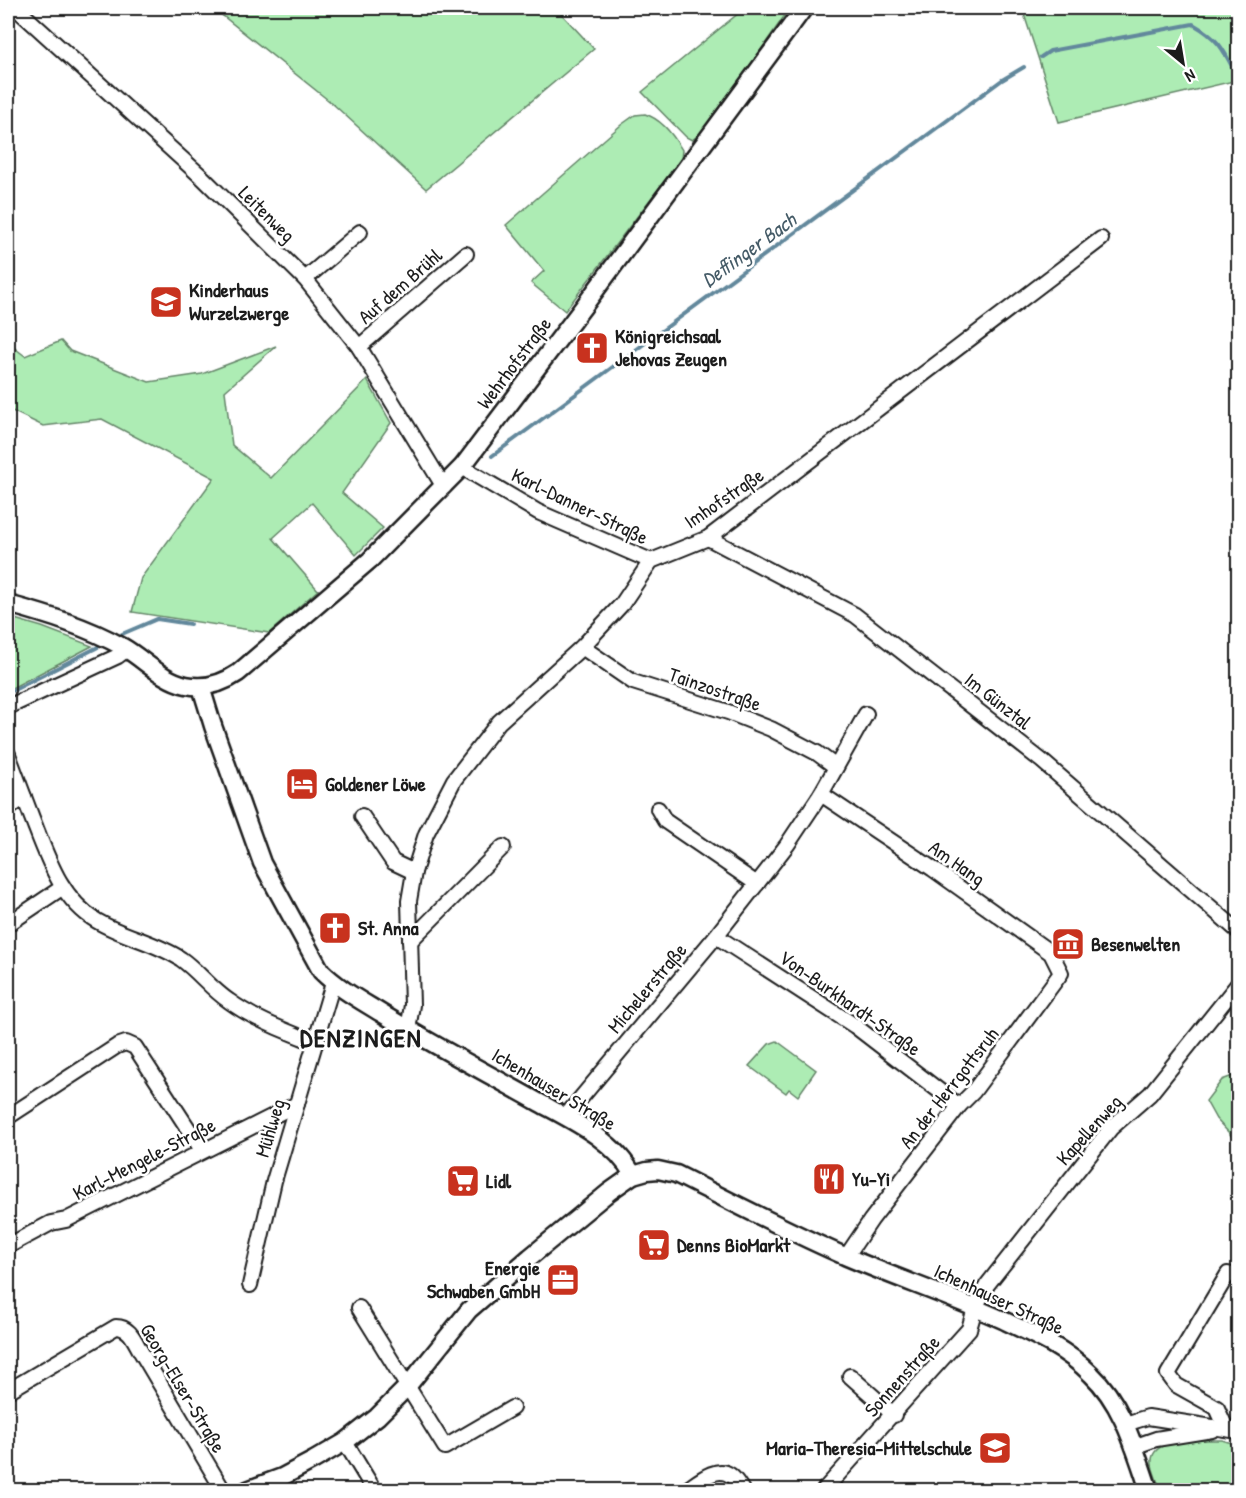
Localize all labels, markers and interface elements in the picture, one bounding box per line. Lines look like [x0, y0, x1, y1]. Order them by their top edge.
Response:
north arrow [1153, 33, 1213, 93]
text: N [1181, 64, 1200, 88]
street label: Leitenweg [233, 179, 302, 248]
water label: Deffinger Bach [696, 205, 803, 294]
street label: Auf dem Brühl [352, 241, 448, 330]
place label: Kinderhaus Wurzelzwerge [189, 276, 289, 327]
school or university icon: Kinderhaus Wurzelzwerge [148, 284, 184, 320]
street label: Wehrhofstraße [470, 311, 557, 414]
place label: Königreichsaal Jehovas Zeugen [615, 322, 727, 373]
church icon: Königreichsaal Jehovas Zeugen [574, 330, 610, 366]
street label: Karl-Danner-Straße [507, 461, 653, 550]
street label: Imhofstraße [679, 461, 769, 534]
street label: Tainzostraße [665, 660, 765, 717]
street label: Im Günztal [959, 666, 1038, 736]
hotel icon: Goldener Löwe [284, 766, 320, 802]
place label: Goldener Löwe [325, 770, 426, 797]
street label: Am Hang [924, 833, 991, 892]
church icon: St. Anna [317, 910, 353, 946]
place label: St. Anna [358, 914, 419, 941]
museum icon: Besenwelten [1050, 926, 1086, 962]
place label: Besenwelten [1091, 930, 1180, 957]
street label: Michelerstraße [601, 937, 692, 1039]
street label: Von-Burkhardt-Straße [774, 944, 927, 1062]
district label: DENZINGEN [300, 1020, 422, 1055]
street label: An der Herrgottsruh [893, 1022, 1004, 1154]
street label: Ichenhauser Straße [487, 1041, 621, 1136]
street label: Kapellenweg [1050, 1088, 1128, 1171]
street label: Mühlweg [248, 1095, 291, 1160]
street label: Karl-Mengele-Straße [68, 1111, 220, 1206]
restaurant icon: Yu-Yi [811, 1161, 847, 1197]
supermarket icon: Lidl [445, 1163, 481, 1199]
place label: Yu-Yi [852, 1165, 890, 1192]
place label: Lidl [486, 1167, 512, 1194]
supermarket icon: Denns BioMarkt [636, 1227, 672, 1263]
place label: Denns BioMarkt [677, 1231, 791, 1258]
place label: Energie Schwaben GmbH [427, 1254, 541, 1304]
street label: Ichenhauser Straße [930, 1257, 1068, 1340]
office icon: Energie Schwaben GmbH [545, 1262, 581, 1298]
street label: Georg-Elser-Straße [134, 1318, 233, 1457]
street label: Sonnenstraße [858, 1329, 945, 1422]
school or university icon: Maria-Theresia-Mittelschule [977, 1430, 1013, 1466]
place label: Maria-Theresia-Mittelschule [766, 1434, 972, 1461]

